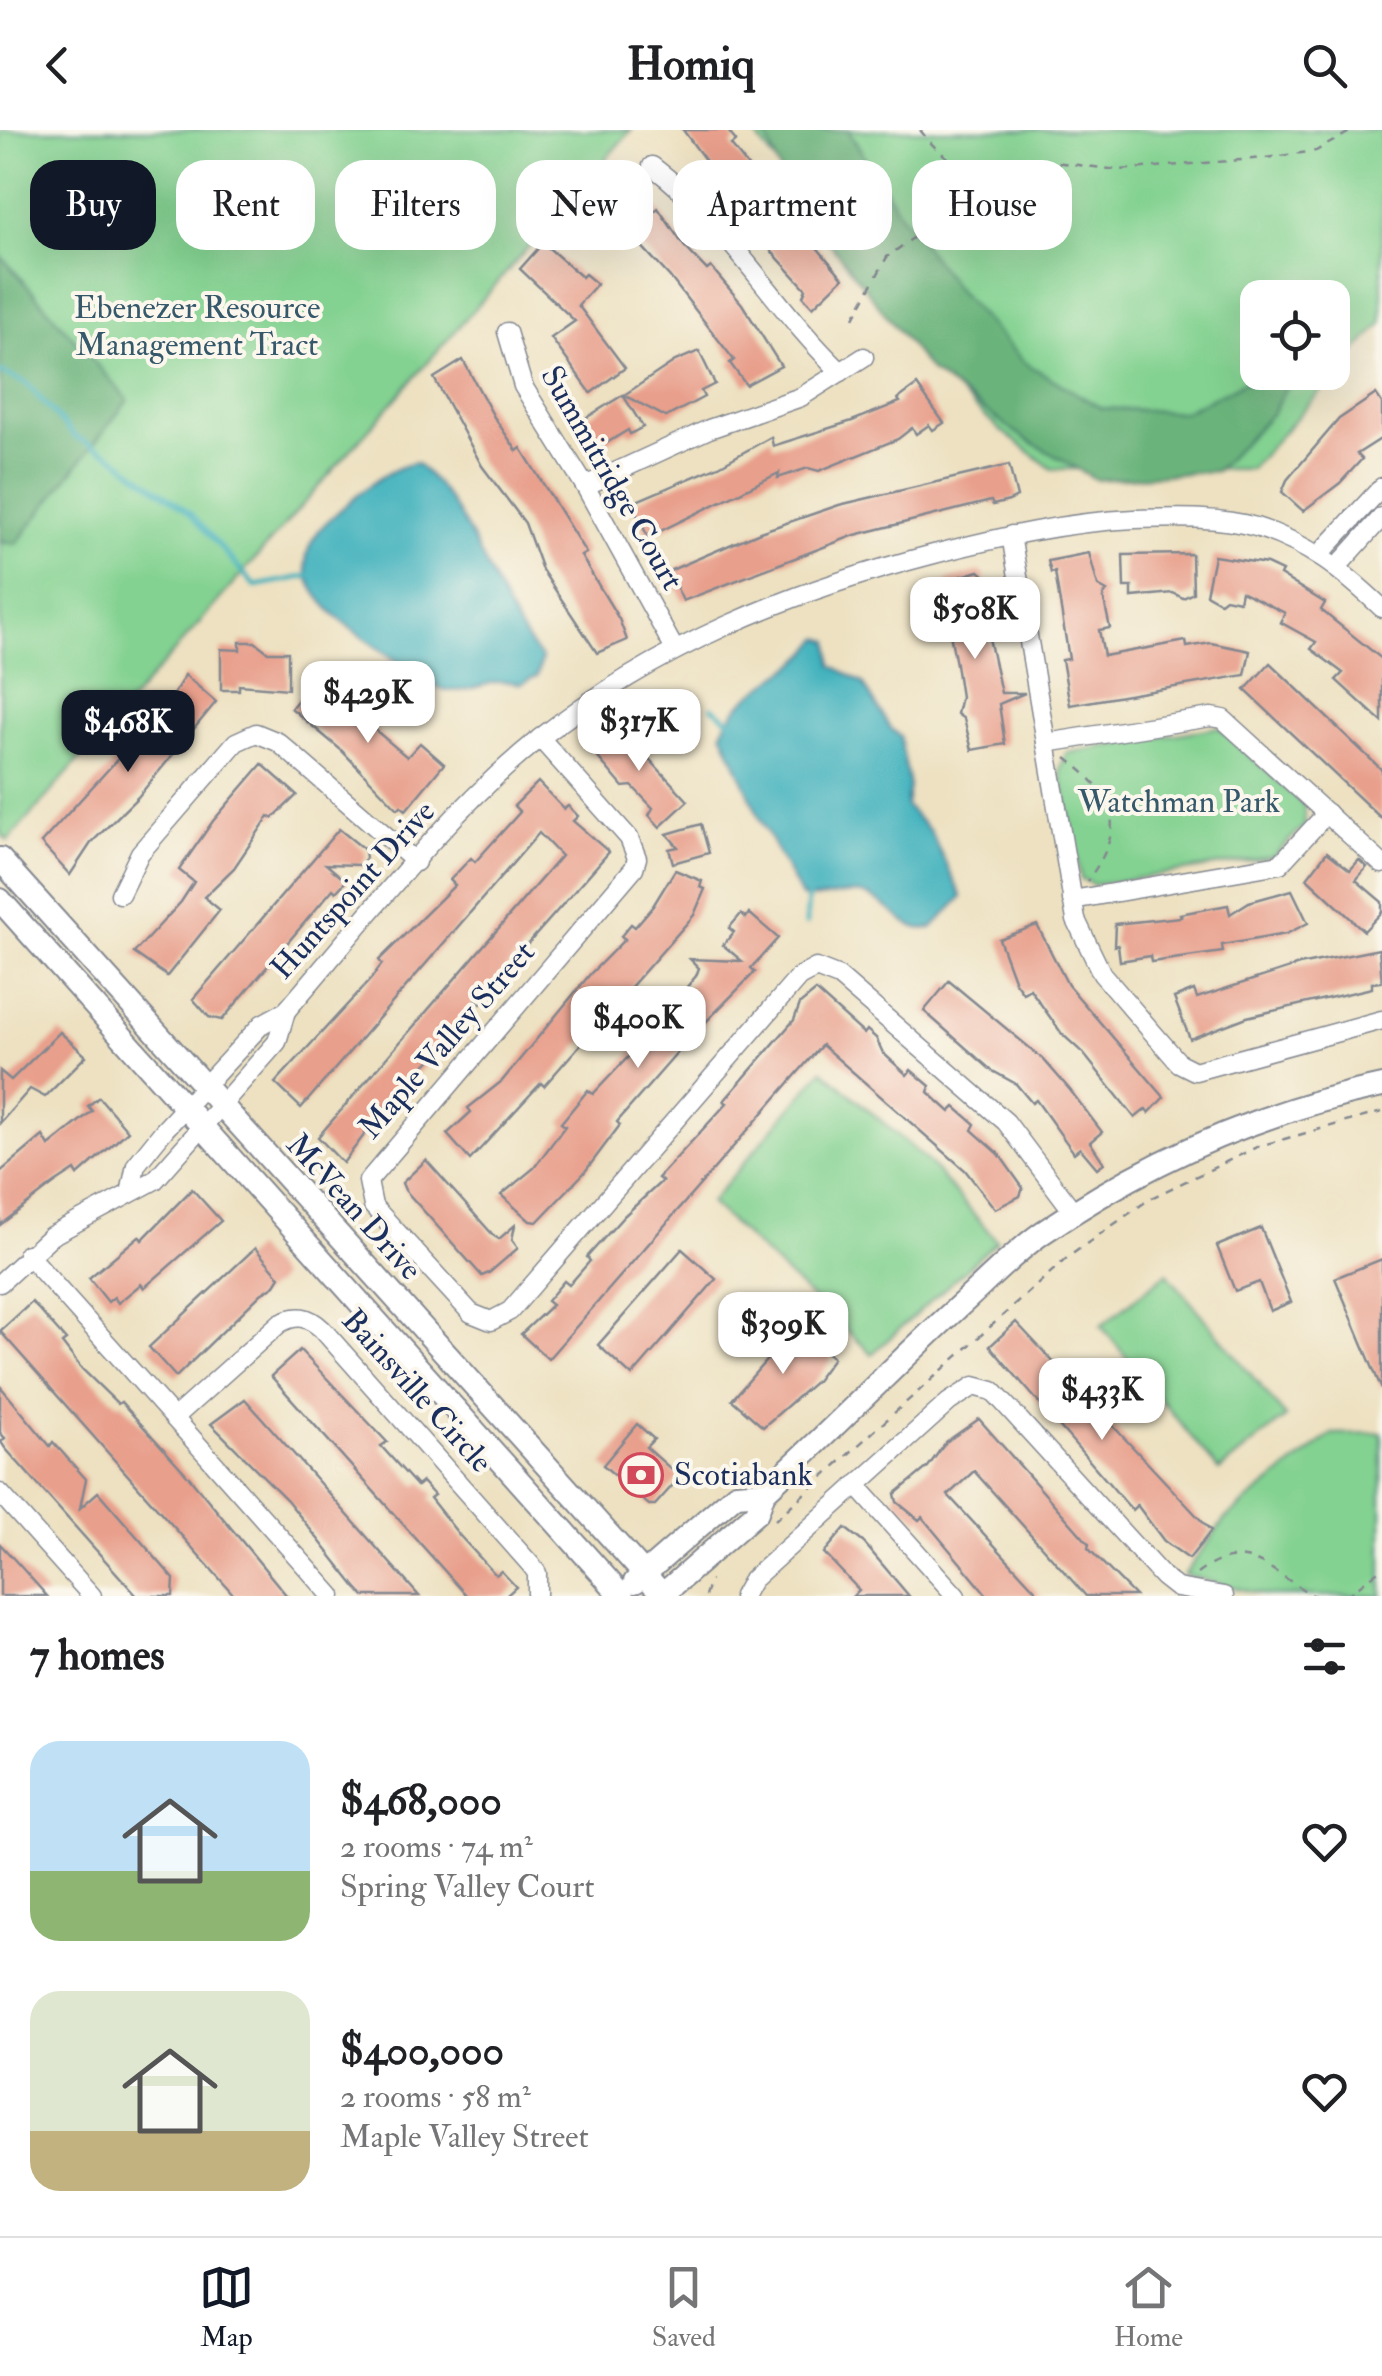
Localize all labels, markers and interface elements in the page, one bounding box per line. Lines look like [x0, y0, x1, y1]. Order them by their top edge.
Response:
text: Homiq [627, 37, 755, 93]
icon: back [30, 38, 85, 93]
icon: search [1297, 38, 1352, 93]
chip: Buy [30, 160, 156, 250]
chip: Rent [176, 160, 315, 250]
chip: Filters [335, 160, 496, 250]
chip: New [516, 160, 653, 250]
chip: Apartment [673, 160, 892, 250]
chip: House [912, 160, 1072, 250]
map controls [1240, 280, 1350, 390]
button: locate [1240, 280, 1350, 390]
park label: Ebenezer Resource Management Tract [74, 288, 320, 365]
street label: Summitridge Court [532, 359, 692, 597]
pin: $508K [905, 577, 1045, 662]
text: $508K [932, 589, 1018, 629]
pin: $429K [298, 661, 438, 746]
text: $429K [323, 673, 413, 713]
pin: $317K [569, 689, 709, 774]
pin: $468K [58, 690, 198, 775]
text: $317K [600, 701, 678, 741]
text: $468K [84, 702, 172, 742]
park label: Watchman Park [1077, 782, 1280, 822]
street label: Huntspoint Drive [262, 792, 444, 988]
street label: Maple Valley Street [350, 933, 544, 1147]
pin: $400K [568, 986, 708, 1071]
text: $400K [593, 998, 683, 1038]
street label: McVean Drive [278, 1125, 430, 1289]
pin: $309K [713, 1292, 853, 1377]
street label: Bainsville Circle [333, 1301, 501, 1481]
text: $309K [740, 1304, 826, 1344]
pin: $433K [1032, 1358, 1172, 1443]
text: $433K [1061, 1370, 1143, 1410]
bank icon: Scotiabank [618, 1452, 664, 1498]
place label: Scotiabank [674, 1455, 813, 1495]
icon: filters [1297, 1629, 1352, 1684]
text: 7 homes [30, 1630, 165, 1682]
text: $468,000 [340, 1775, 502, 1827]
icon: home [110, 1781, 230, 1901]
icon: heart [1297, 1814, 1352, 1869]
text: 2 rooms · 74 m² [340, 1827, 533, 1867]
text: Spring Valley Court [340, 1867, 595, 1907]
text: $400,000 [340, 2025, 504, 2077]
icon: home [110, 2031, 230, 2151]
icon: heart [1297, 2064, 1352, 2119]
text: 2 rooms · 58 m² [340, 2077, 531, 2117]
text: Maple Valley Street [340, 2117, 589, 2157]
tab: Map [199, 2260, 254, 2355]
tab: Saved [652, 2260, 716, 2355]
tab: Home [1114, 2260, 1183, 2355]

